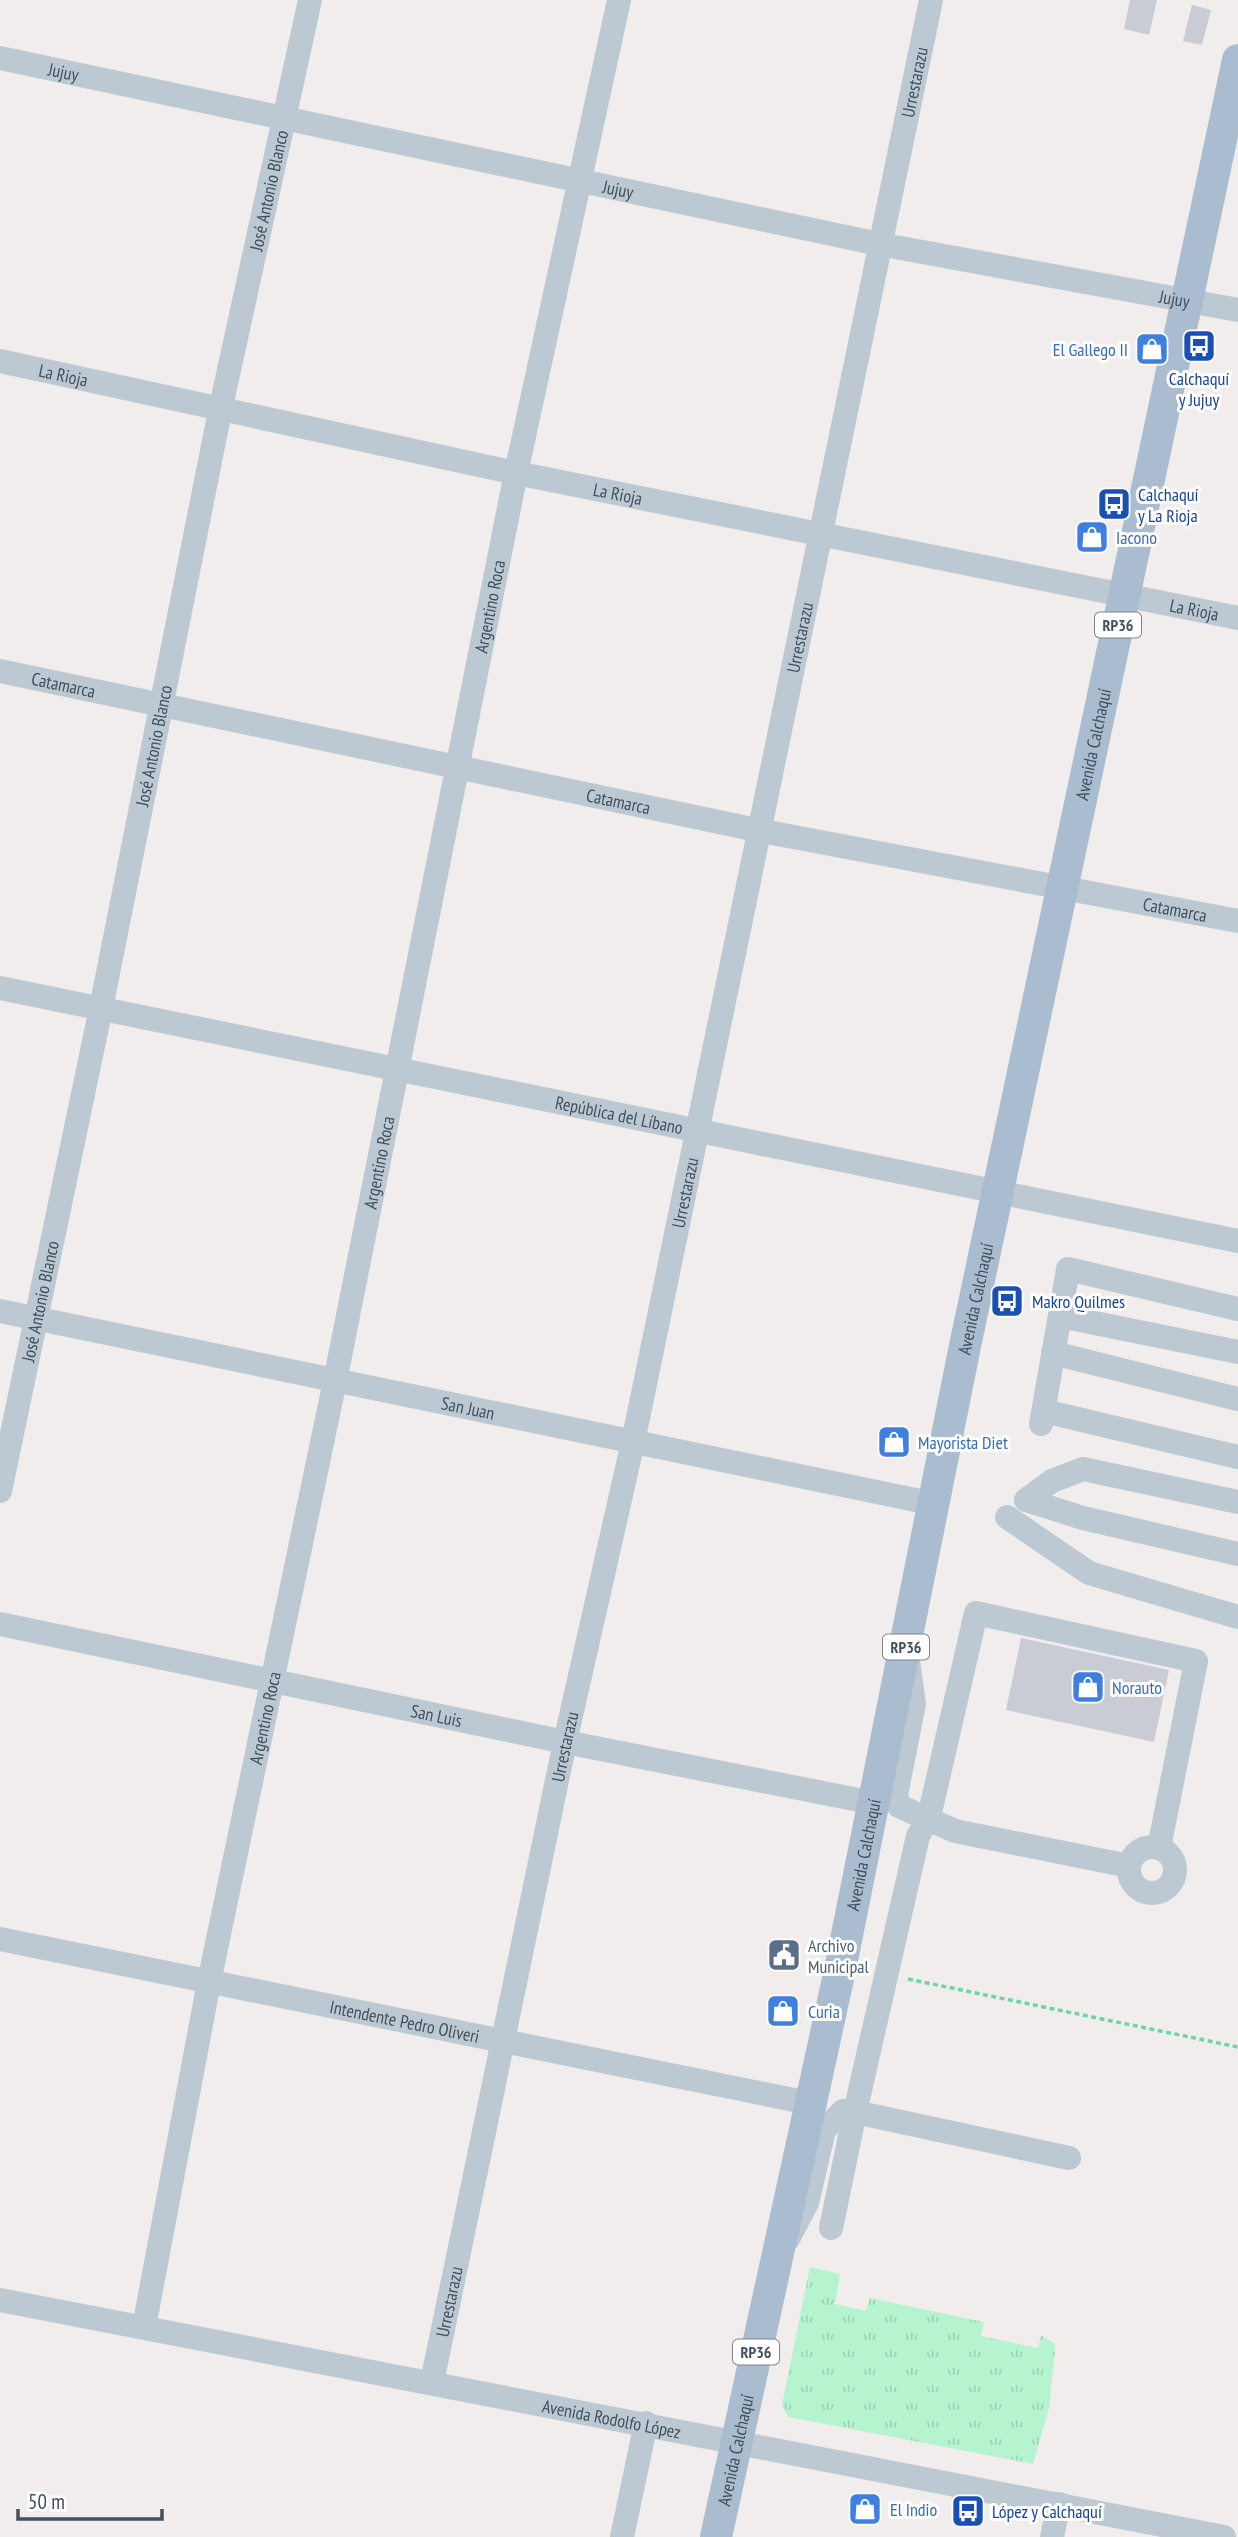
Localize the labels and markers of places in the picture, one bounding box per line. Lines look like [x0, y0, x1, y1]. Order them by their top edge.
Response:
bus stop icon: Calchaquí y Jujuy [1180, 327, 1218, 365]
shop icon: El Gallego II [1133, 330, 1171, 368]
place label: El Gallego II [1053, 338, 1128, 361]
place label: Calchaquí y Jujuy [1169, 367, 1229, 411]
place label: Calchaquí y La Rioja [1138, 483, 1199, 527]
bus stop icon: Calchaquí y La Rioja [1095, 485, 1133, 523]
shop icon: Iacono [1073, 518, 1111, 556]
place label: Iacono [1116, 526, 1157, 549]
bus stop icon: Makro Quilmes [988, 1282, 1026, 1320]
place label: Makro Quilmes [1032, 1290, 1125, 1313]
shop icon: Mayorista Diet [875, 1423, 913, 1461]
place label: Mayorista Diet [918, 1431, 1008, 1454]
shop icon: Norauto [1069, 1668, 1107, 1706]
place label: Norauto [1112, 1676, 1162, 1699]
place label: Archivo Municipal [808, 1934, 869, 1978]
public building icon: Archivo Municipal [765, 1936, 803, 1974]
shop icon: Curia [764, 1992, 802, 2030]
place label: Curia [808, 2000, 840, 2023]
shop icon: El Indio [846, 2490, 884, 2528]
bus stop icon: López y Calchaquí [949, 2492, 987, 2530]
place label: El Indio [890, 2498, 938, 2521]
place label: López y Calchaquí [992, 2500, 1102, 2523]

